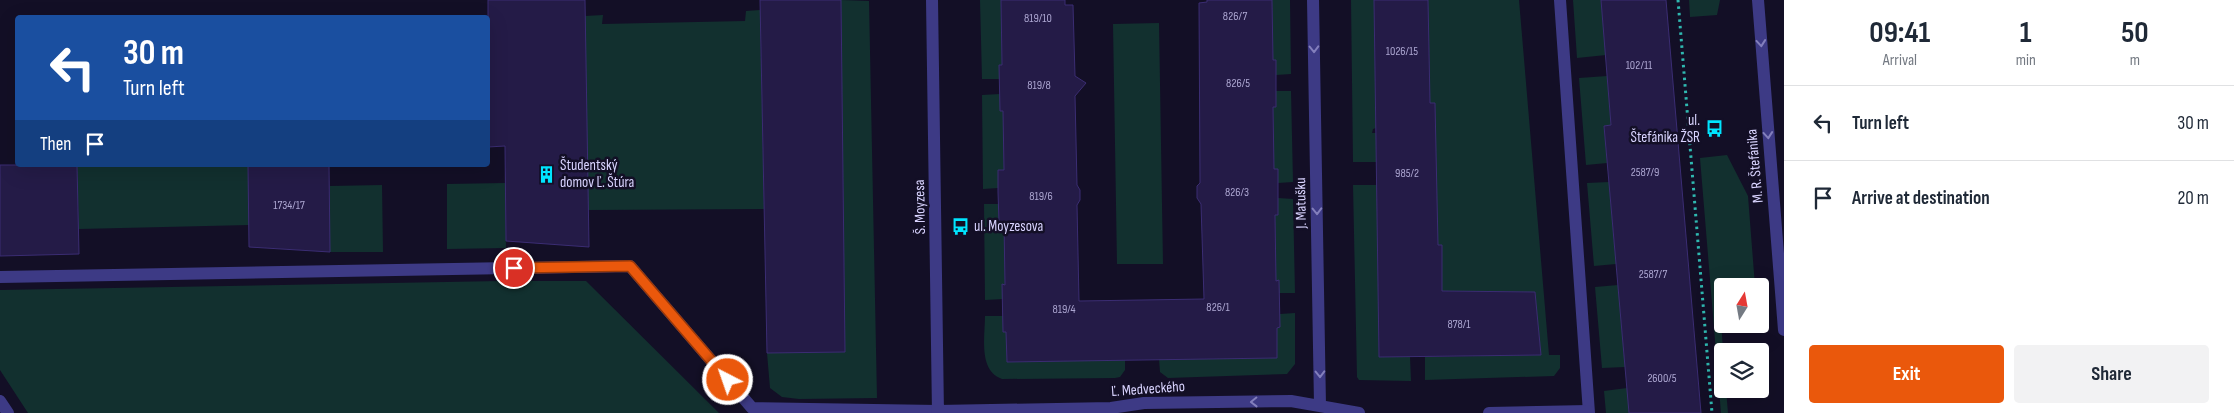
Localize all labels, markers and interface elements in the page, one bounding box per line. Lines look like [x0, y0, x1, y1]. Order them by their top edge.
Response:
house number: 826/7 [1223, 9, 1247, 24]
house number: 819/10 [1024, 11, 1052, 26]
text: 09:41 [1869, 15, 1930, 51]
text: 1 [2020, 15, 2032, 51]
text: 50 [2121, 15, 2149, 51]
text: 30 m [123, 32, 184, 75]
icon: left [40, 35, 105, 100]
one-way arrow [1755, 39, 1766, 47]
house number: 1026/15 [1386, 44, 1418, 59]
one-way arrow [1309, 45, 1319, 53]
text: Arrival [1883, 51, 1917, 70]
text: min [2016, 51, 2036, 70]
text: m [2130, 51, 2140, 70]
house number: 102/11 [1626, 58, 1653, 73]
text: Turn left [123, 75, 185, 102]
house number: 826/5 [1226, 76, 1250, 91]
house number: 819/8 [1027, 78, 1051, 93]
icon: left [1809, 109, 1837, 137]
place label: ul. Štefánika ŽSR [1630, 111, 1700, 147]
text: Turn left [1852, 112, 1909, 135]
text: 30 m [2177, 112, 2209, 135]
bus stop icon: ul. Štefánika ŽSR [1704, 119, 1724, 139]
street label: M. R. Štefánika [1742, 128, 1768, 204]
icon: arrive [81, 130, 109, 158]
one-way arrow [1763, 131, 1774, 139]
text: Then [40, 133, 71, 156]
place label: Študentský domov Ľ. Štúra [560, 156, 634, 192]
building icon: Študentský domov Ľ. Štúra [536, 164, 556, 184]
house number: 2587/9 [1631, 165, 1659, 180]
house number: 985/2 [1395, 166, 1419, 181]
street label: J. Matušku [1291, 177, 1311, 230]
street label: Š. Moyzesa [910, 179, 930, 235]
icon: arrive [1809, 184, 1837, 212]
house number: 826/3 [1225, 185, 1249, 200]
text: Arrive at destination [1852, 187, 1990, 210]
text: 20 m [2177, 187, 2209, 210]
house number: 819/6 [1029, 189, 1053, 204]
house number: 1734/17 [273, 198, 305, 213]
one-way arrow [1312, 208, 1322, 215]
bus stop icon: ul. Moyzesova [950, 216, 970, 236]
place label: ul. Moyzesova [974, 217, 1043, 236]
pin [493, 247, 535, 289]
icon: arrive [500, 254, 528, 282]
house number: 2587/7 [1639, 267, 1667, 282]
north arrow [1714, 278, 1769, 332]
map controls [1714, 278, 1769, 398]
house number: 826/1 [1206, 300, 1230, 315]
house number: 819/4 [1053, 302, 1075, 317]
house number: 878/1 [1448, 317, 1471, 332]
button: layers [1714, 343, 1769, 398]
button: Exit [1809, 345, 2004, 403]
button: Share [2014, 345, 2209, 403]
position arrow [701, 353, 753, 405]
one-way arrow [1315, 370, 1325, 378]
house number: 2600/5 [1647, 371, 1677, 386]
street label: Ľ. Medveckého [1111, 377, 1185, 401]
one-way arrow [1250, 396, 1258, 407]

